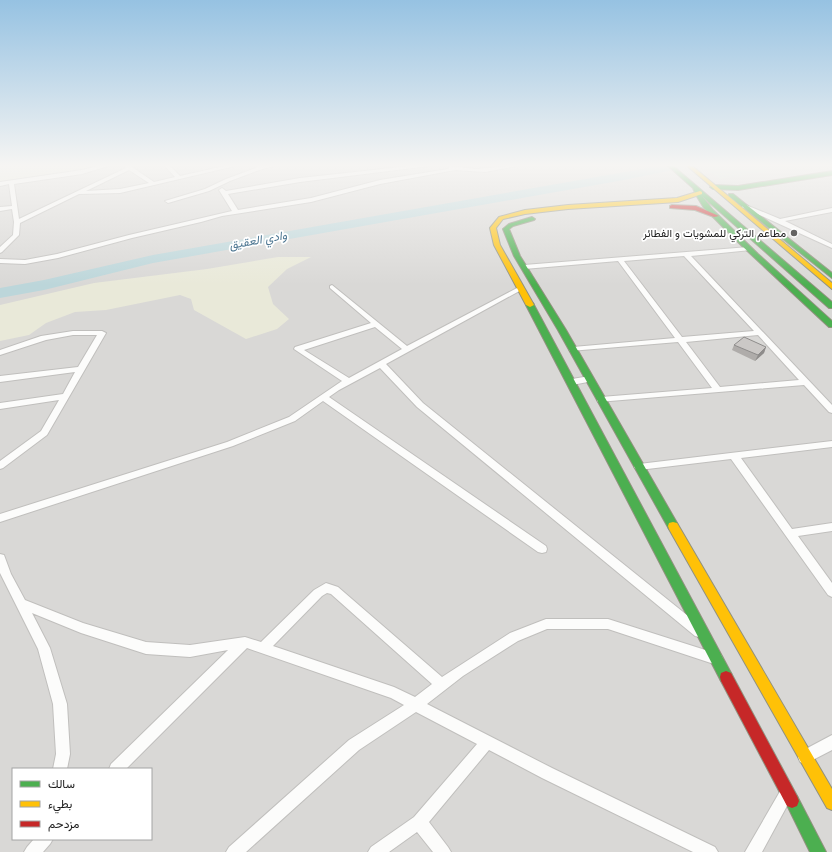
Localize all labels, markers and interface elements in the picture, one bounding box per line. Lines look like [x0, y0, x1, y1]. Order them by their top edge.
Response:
place label: مطاعم التركي للمشويات و الفطائر [642, 227, 786, 243]
water label: وادي العقيق [228, 228, 289, 255]
marker: مطاعم التركي للمشويات و الفطائر [789, 228, 799, 238]
legend [12, 768, 152, 840]
text: سالك [48, 777, 75, 791]
text: بطيء [48, 797, 72, 814]
text: مزدحم [48, 817, 79, 832]

